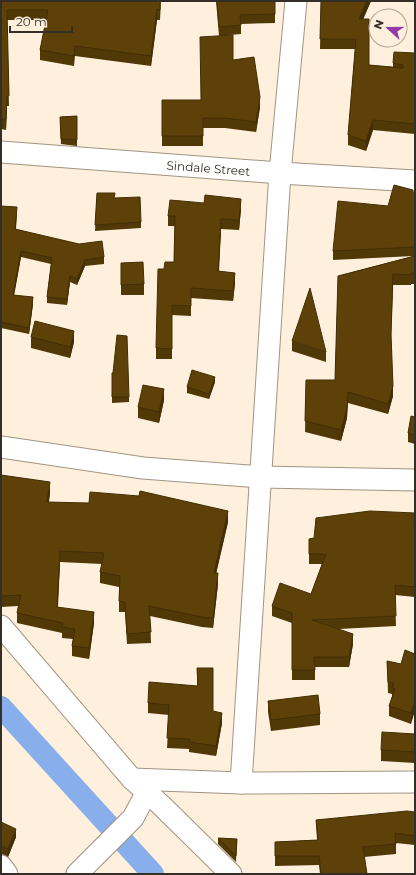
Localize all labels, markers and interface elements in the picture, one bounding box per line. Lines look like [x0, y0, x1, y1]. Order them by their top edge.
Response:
scale bar [10, 8, 72, 34]
north arrow [368, 8, 408, 48]
text: 20 m [16, 14, 47, 29]
text: N [371, 18, 387, 31]
street label: Sindale Street [166, 157, 251, 178]

